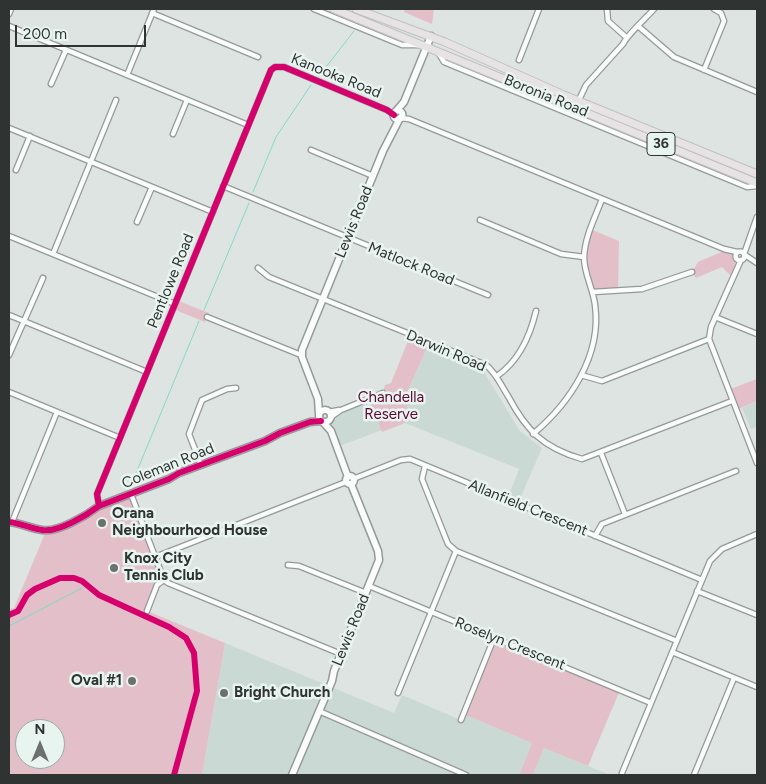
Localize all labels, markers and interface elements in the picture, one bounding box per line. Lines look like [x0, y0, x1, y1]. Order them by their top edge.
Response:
scale bar [18, 15, 149, 47]
text: 200 m [23, 25, 67, 43]
street label: Kanooka Road [288, 50, 384, 102]
street label: Boronia Road [501, 71, 591, 121]
road number: 36 [647, 132, 675, 156]
street label: Lewis Road [331, 183, 377, 261]
street label: Pentlowe Road [144, 231, 198, 331]
street label: Matlock Road [365, 238, 457, 290]
street label: Darwin Road [403, 326, 489, 376]
park label: Chandella Reserve [358, 389, 424, 424]
street label: Coleman Road [119, 439, 217, 493]
street label: Allanfield Crescent [466, 476, 590, 540]
place label: Orana Neighbourhood House [112, 505, 268, 540]
marker: Orana Neighbourhood House [96, 517, 108, 529]
place label: Knox City Tennis Club [124, 550, 204, 585]
marker: Knox City Tennis Club [108, 562, 120, 574]
street label: Lewis Road [328, 591, 374, 669]
street label: Roselyn Crescent [452, 614, 568, 674]
place label: Oval #1 [71, 672, 122, 690]
marker: Oval #1 [126, 675, 138, 687]
place label: Bright Church [234, 684, 330, 702]
marker: Bright Church [218, 687, 230, 699]
north arrow [15, 719, 65, 769]
text: N [35, 721, 45, 738]

